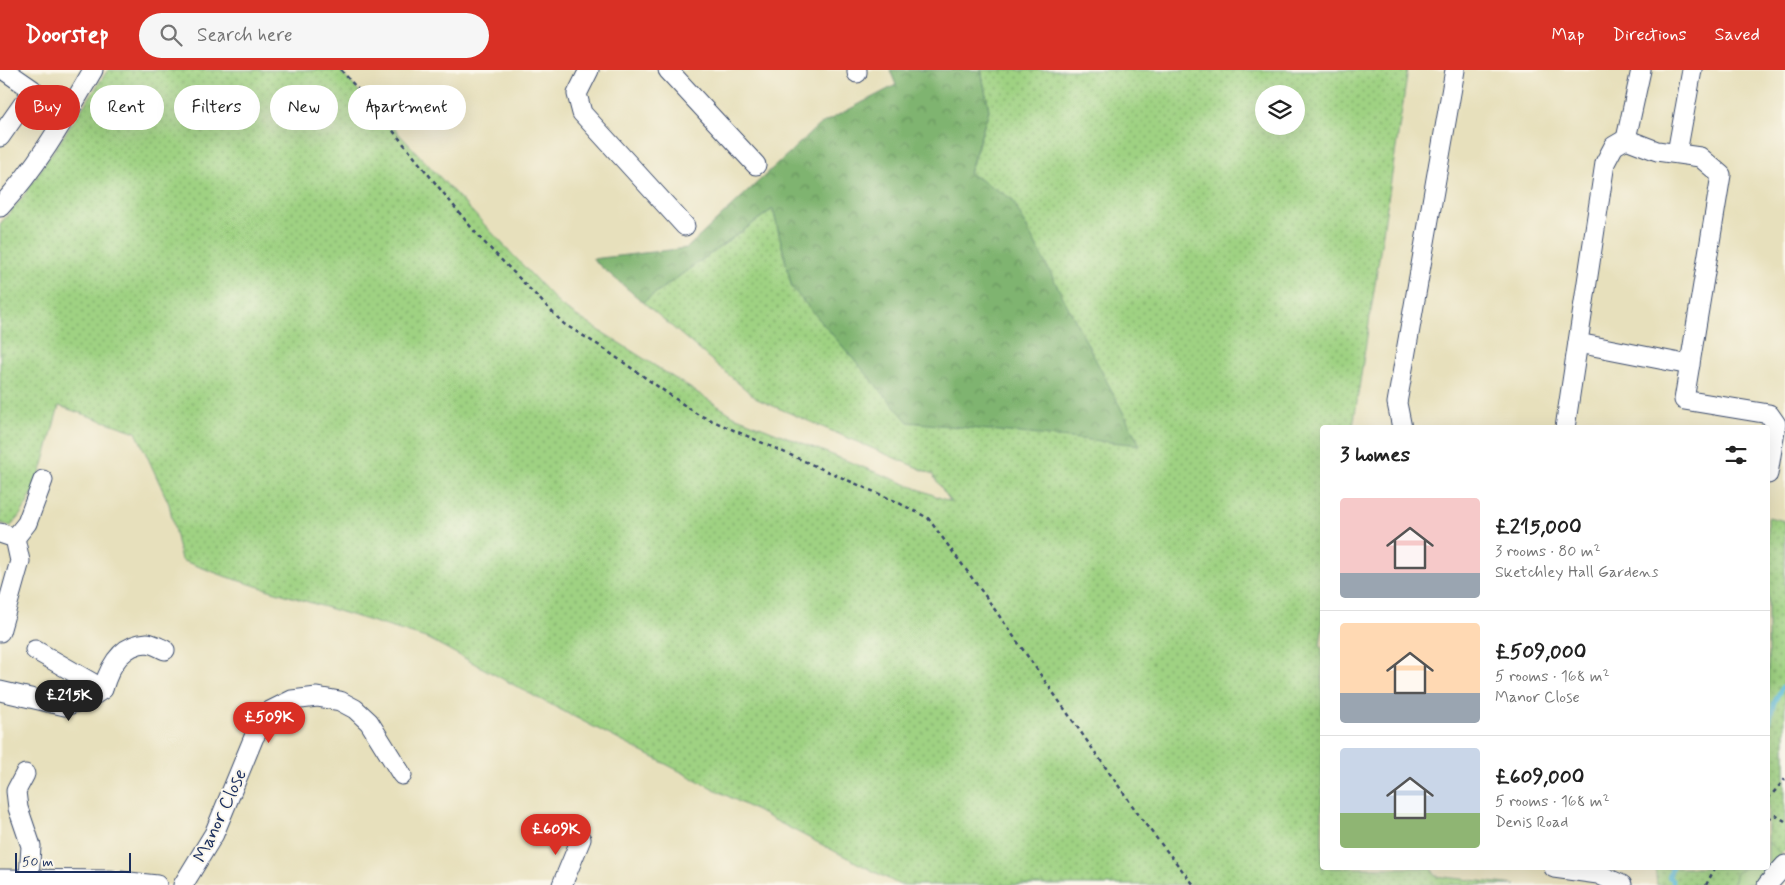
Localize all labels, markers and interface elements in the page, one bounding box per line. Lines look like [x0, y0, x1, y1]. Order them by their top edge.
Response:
search box [139, 13, 489, 58]
text: Doorstep [25, 20, 109, 51]
icon: search [157, 21, 185, 49]
text: Search here [197, 23, 293, 48]
text: Map [1552, 23, 1585, 47]
text: Directions [1613, 23, 1687, 47]
text: Saved [1715, 23, 1760, 47]
chip: Buy [15, 85, 80, 130]
chip: Rent [90, 85, 164, 130]
chip: Filters [174, 85, 260, 130]
chip: New [270, 85, 338, 130]
chip: Apartment [348, 85, 466, 130]
map controls [1255, 85, 1305, 135]
button: layers [1255, 85, 1305, 135]
text: 3 homes [1340, 441, 1410, 469]
icon: filters [1722, 441, 1750, 469]
text: £215,000 [1495, 513, 1582, 541]
icon: home [1380, 518, 1440, 578]
text: 3 rooms · 80 m² [1495, 541, 1601, 562]
text: Sketchley Hall Gardens [1495, 562, 1659, 583]
text: £509,000 [1495, 638, 1586, 666]
icon: home [1380, 643, 1440, 703]
text: 5 rooms · 168 m² [1495, 666, 1610, 687]
pin: £215K [34, 680, 104, 722]
text: £215K [46, 685, 92, 706]
text: Manor Close [1495, 687, 1580, 708]
pin: £509K [234, 702, 304, 744]
text: £509K [244, 707, 294, 728]
text: £609,000 [1495, 763, 1584, 791]
street label: Manor Close [188, 765, 253, 867]
icon: home [1380, 768, 1440, 828]
text: 5 rooms · 168 m² [1495, 791, 1610, 812]
text: Denis Road [1495, 812, 1568, 833]
pin: £609K [521, 814, 591, 856]
text: £609K [532, 819, 580, 840]
scale bar [15, 850, 131, 873]
text: 50 m [22, 853, 53, 871]

